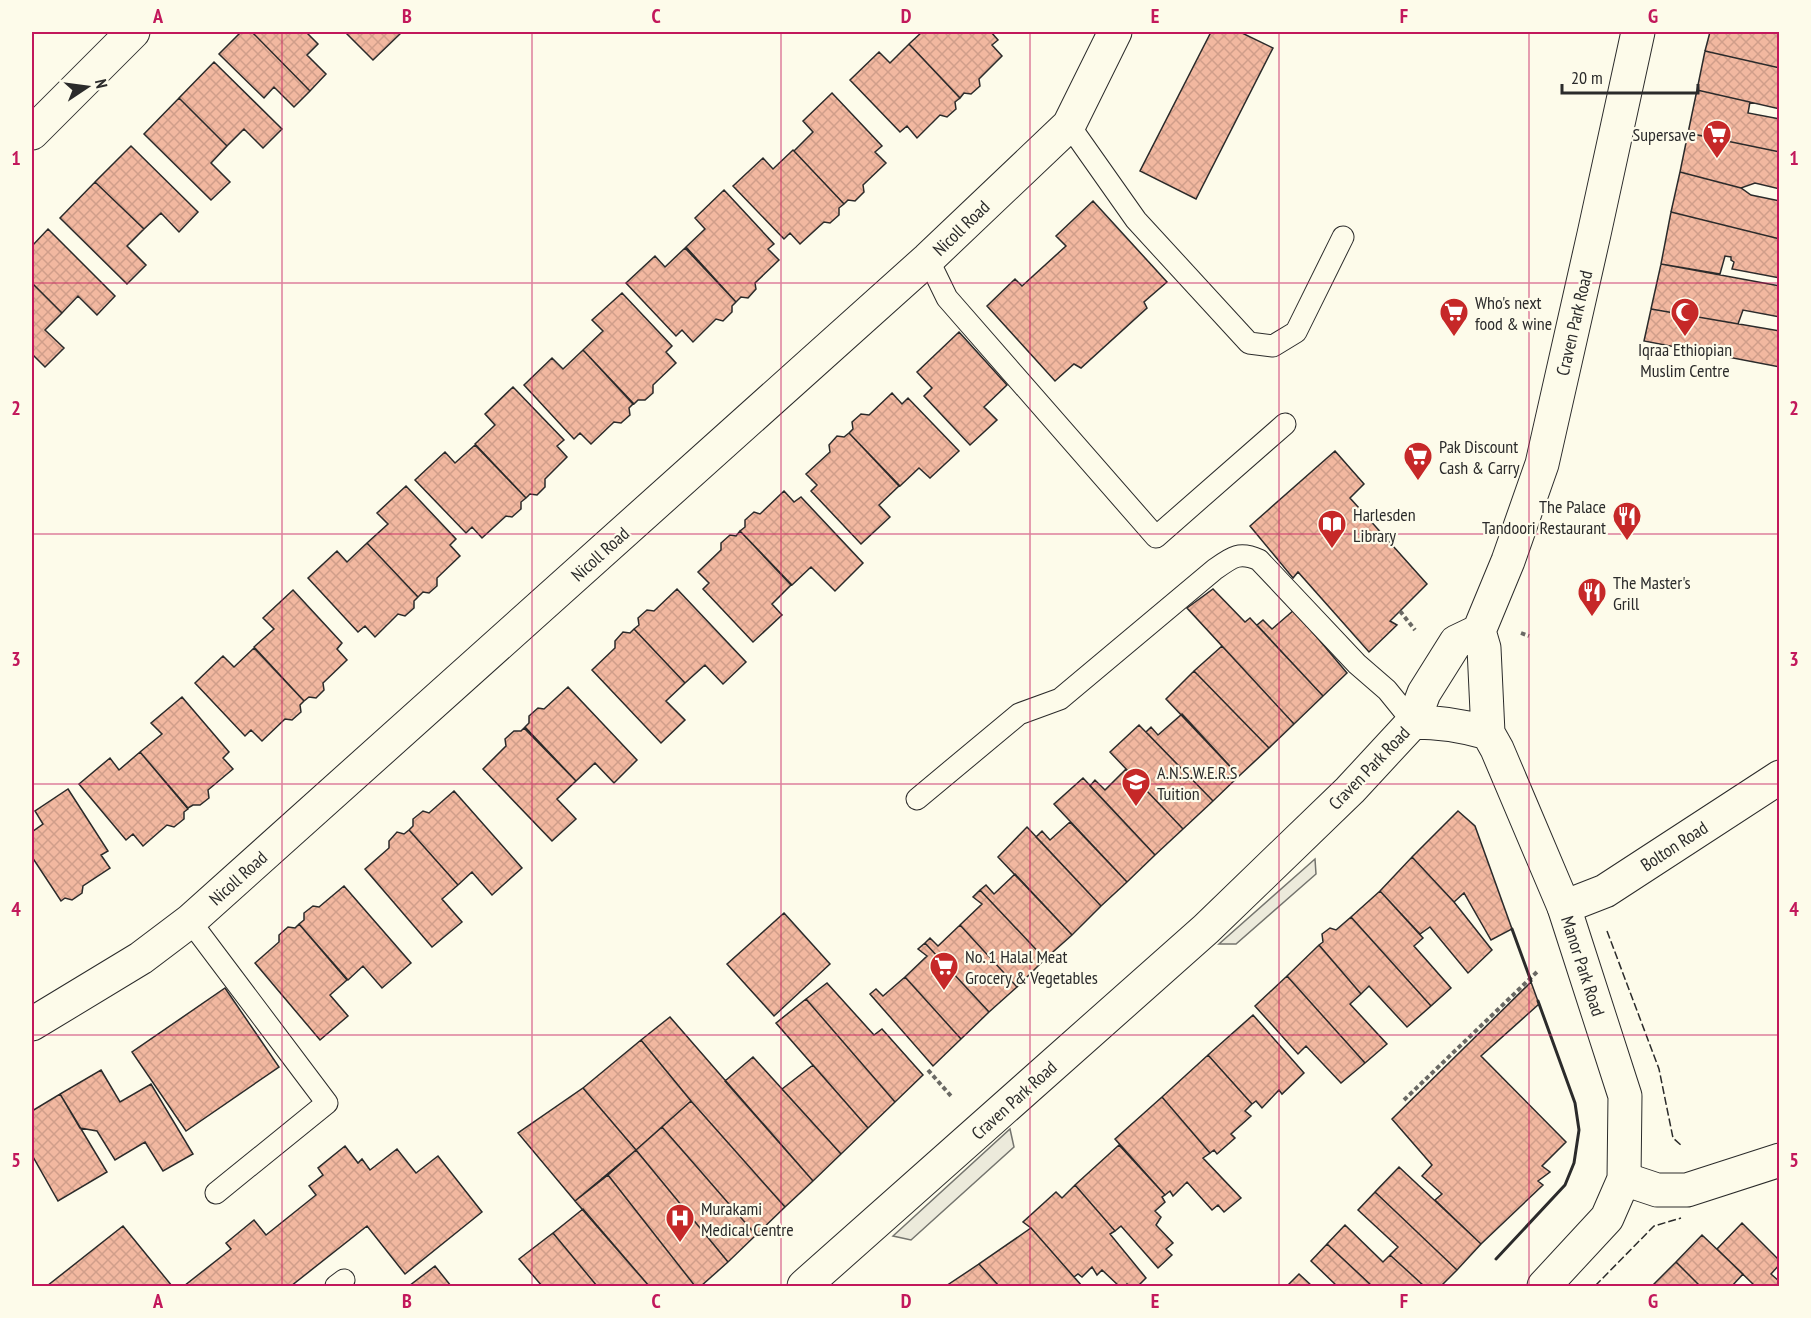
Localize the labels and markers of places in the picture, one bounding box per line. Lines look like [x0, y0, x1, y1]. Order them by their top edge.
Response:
supermarket icon: Supersave [1701, 118, 1733, 160]
place label: Supersave [1633, 123, 1696, 146]
place label: Who's next food & wine [1475, 291, 1552, 335]
supermarket icon: Who's next food & wine [1438, 296, 1470, 338]
mosque icon: Iqraa Ethiopian Muslim Centre [1669, 296, 1701, 338]
place label: Iqraa Ethiopian Muslim Centre [1638, 338, 1732, 382]
place label: Pak Discount Cash & Carry [1439, 435, 1520, 479]
supermarket icon: Pak Discount Cash & Carry [1402, 440, 1434, 482]
place label: The Palace Tandoori Restaurant [1482, 495, 1606, 539]
restaurant icon: The Palace Tandoori Restaurant [1611, 500, 1643, 542]
place label: Harlesden Library [1353, 503, 1416, 547]
library icon: Harlesden Library [1316, 508, 1348, 550]
place label: The Master's Grill [1613, 571, 1691, 615]
restaurant icon: The Master's Grill [1576, 576, 1608, 618]
place label: A.N.S.W.E.R.S Tuition [1157, 761, 1238, 805]
school or university icon: A.N.S.W.E.R.S Tuition [1120, 766, 1152, 808]
place label: No. 1 Halal Meat Grocery & Vegetables [965, 945, 1098, 989]
supermarket icon: No. 1 Halal Meat Grocery & Vegetables [928, 950, 960, 992]
place label: Murakami Medical Centre [701, 1197, 794, 1241]
hospital icon: Murakami Medical Centre [664, 1202, 696, 1244]

